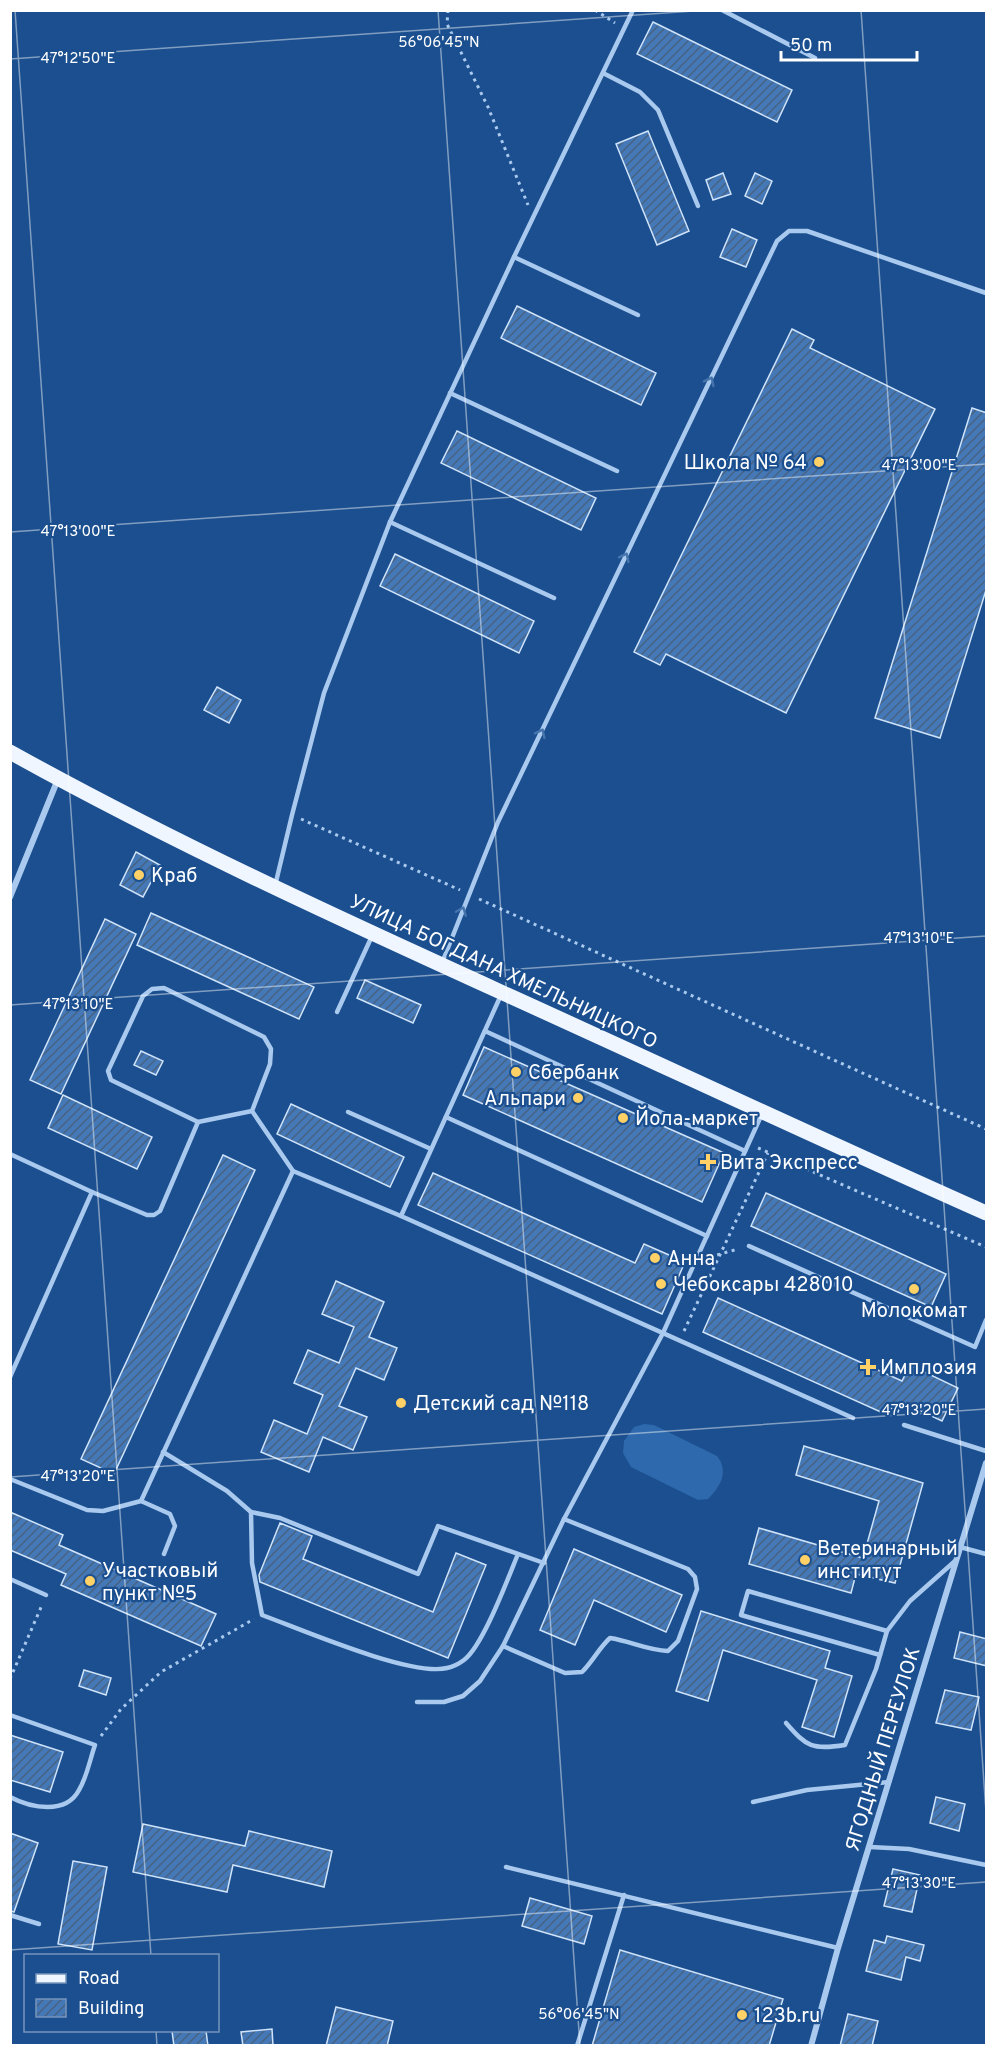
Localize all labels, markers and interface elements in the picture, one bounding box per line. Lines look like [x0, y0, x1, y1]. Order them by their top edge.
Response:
scale bar [781, 24, 918, 62]
text: 56°06'45"N [398, 34, 480, 53]
text: 50 m [790, 35, 832, 58]
text: 47°12'50"E [40, 50, 116, 69]
one-way arrow [702, 376, 714, 387]
place label: Школа № 64 [684, 451, 807, 477]
marker: Школа № 64 [812, 455, 826, 469]
text: 47°13'00"E [881, 457, 957, 476]
text: 47°13'00"E [40, 523, 116, 542]
one-way arrow [618, 552, 630, 563]
one-way arrow [533, 728, 545, 739]
place label: Краб [151, 864, 198, 890]
marker: Краб [132, 868, 146, 882]
street label: УЛИЦА БОГДАНА ХМЕЛЬНИЦКОГО [345, 890, 661, 1056]
one-way arrow [455, 906, 467, 917]
text: 47°13'10"E [883, 930, 955, 949]
text: 47°13'10"E [42, 996, 114, 1015]
place label: Сбербанк [528, 1061, 620, 1087]
marker: Сбербанк [509, 1065, 523, 1079]
place label: Альпари [484, 1087, 566, 1113]
marker: Альпари [571, 1091, 585, 1105]
place label: Йола-маркет [635, 1105, 758, 1133]
marker: Йола-маркет [616, 1111, 630, 1125]
place label: Вита Экспресс [720, 1151, 858, 1177]
marker: Вита Экспресс [701, 1155, 715, 1169]
place label: Анна [667, 1247, 715, 1273]
marker: Анна [648, 1251, 662, 1265]
place label: Чебоксары 428010 [673, 1273, 854, 1299]
marker: Чебоксары 428010 [654, 1277, 668, 1291]
marker: Молокомат [907, 1282, 921, 1296]
place label: Молокомат [861, 1299, 967, 1325]
place label: Имплозия [880, 1356, 977, 1382]
marker: Имплозия [861, 1360, 875, 1374]
place label: Детский сад №118 [413, 1392, 589, 1418]
marker: Детский сад №118 [394, 1396, 408, 1410]
text: 47°13'20"E [882, 1402, 956, 1421]
text: 47°13'20"E [41, 1468, 115, 1487]
place label: Ветеринарный институт [817, 1537, 958, 1586]
marker: Ветеринарный институт [798, 1553, 812, 1567]
place label: Участковый пункт №5 [102, 1559, 218, 1608]
marker: Участковый пункт №5 [83, 1574, 97, 1588]
street label: ЯГОДНЫЙ ПЕРЕУЛОК [839, 1644, 927, 1855]
text: 47°13'30"E [882, 1875, 956, 1894]
legend [24, 1954, 219, 2032]
text: Road [78, 1968, 120, 1991]
text: Building [78, 1998, 144, 2021]
place label: 123b.ru [754, 2004, 820, 2030]
text: 56°06'45"N [538, 2006, 620, 2025]
marker: 123b.ru [735, 2008, 749, 2022]

